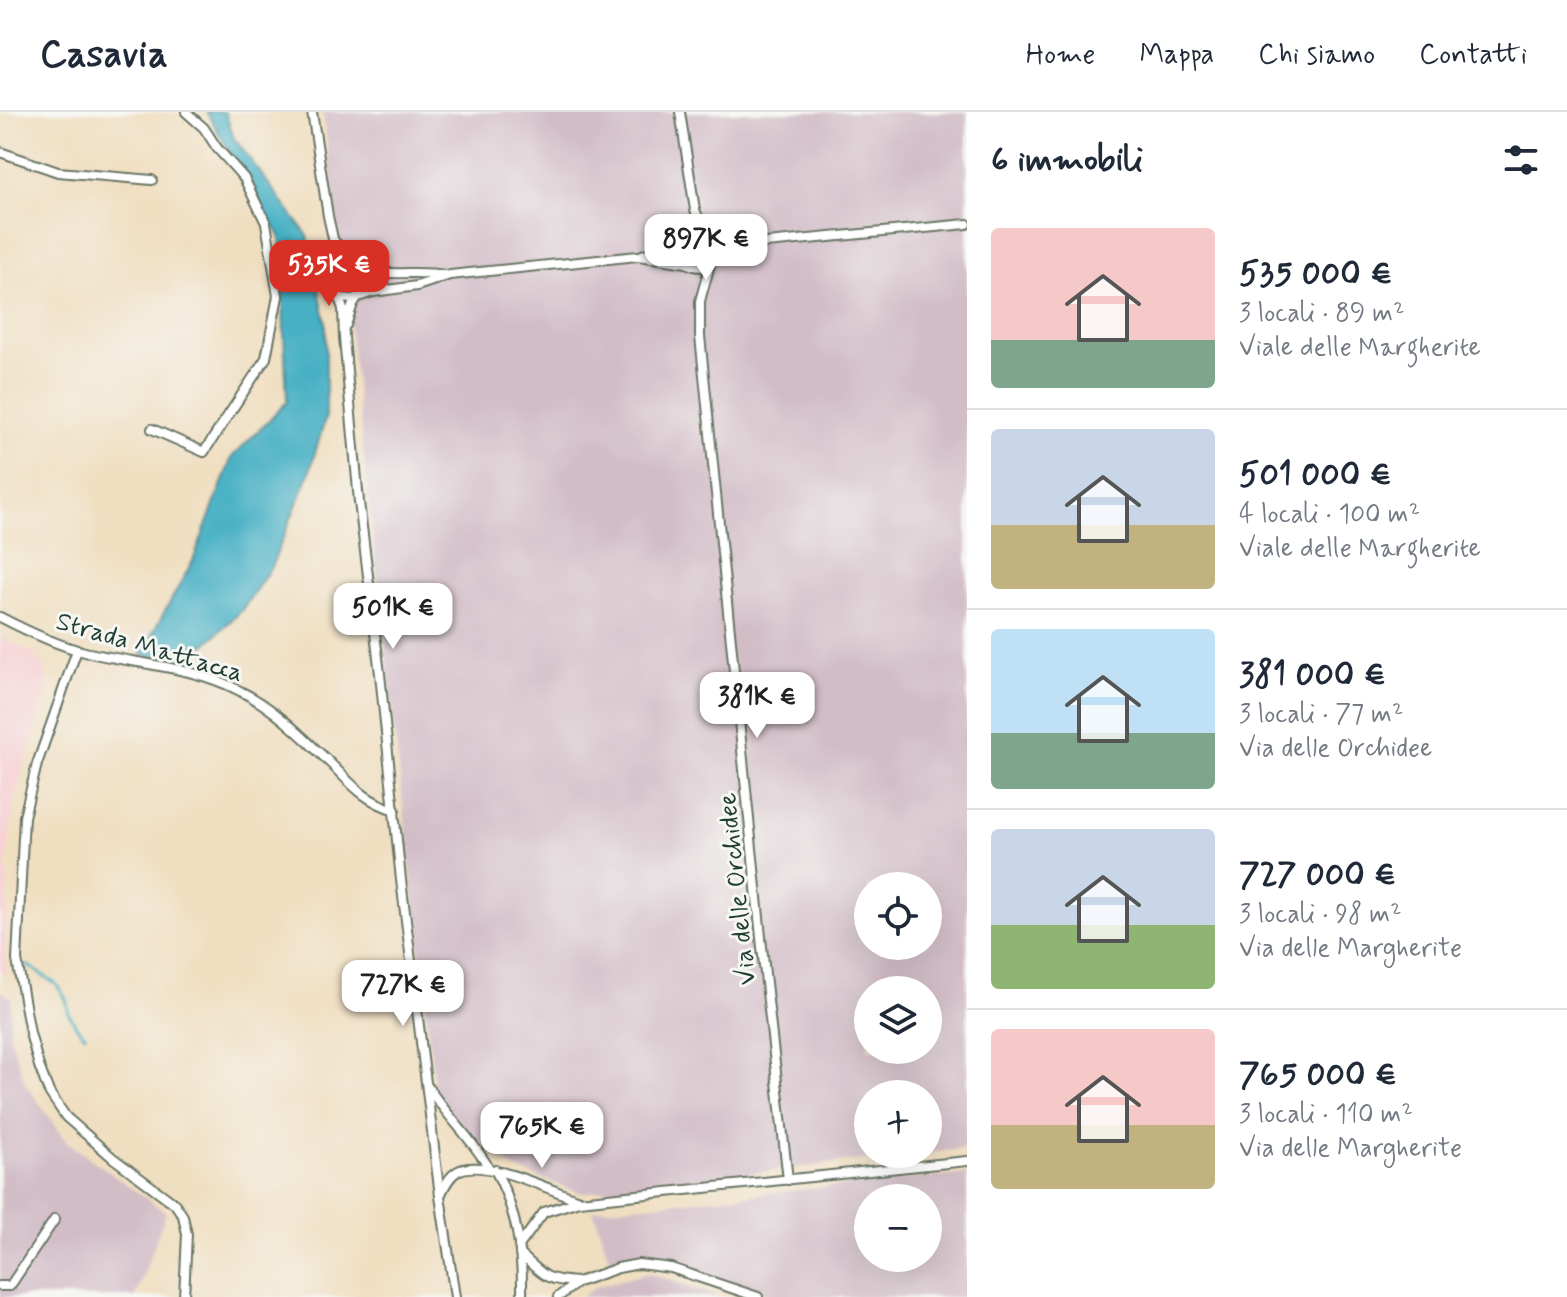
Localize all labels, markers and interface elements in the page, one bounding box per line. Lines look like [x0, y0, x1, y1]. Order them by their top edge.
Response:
text: Casavia [40, 31, 168, 80]
text: Home [1026, 37, 1095, 74]
text: Mappa [1139, 37, 1214, 74]
text: Chi siamo [1258, 37, 1375, 74]
text: Contatti [1419, 37, 1527, 74]
text: 6 immobili [991, 138, 1143, 183]
icon: filters [1499, 138, 1543, 182]
pin: 897K € [641, 214, 771, 282]
text: 897K € [662, 223, 750, 257]
pin: 535K € [264, 240, 394, 308]
text: 535K € [287, 249, 371, 283]
text: 535 000 € [1239, 252, 1392, 297]
icon: home [1055, 260, 1151, 356]
text: 3 locali · 89 m² [1239, 297, 1405, 331]
text: Viale delle Margherite [1239, 331, 1481, 365]
text: 501 000 € [1239, 453, 1392, 498]
icon: home [1055, 461, 1151, 557]
text: 4 locali · 100 m² [1239, 498, 1420, 532]
text: Viale delle Margherite [1239, 532, 1481, 566]
pin: 501K € [328, 583, 458, 651]
text: 501K € [351, 592, 435, 626]
street label: Strada Mattacca [52, 605, 247, 691]
text: 381 000 € [1239, 653, 1386, 698]
icon: home [1055, 661, 1151, 757]
pin: 381K € [692, 672, 822, 740]
text: 381K € [718, 681, 796, 715]
text: 3 locali · 77 m² [1239, 698, 1403, 732]
text: Via delle Orchidee [1239, 732, 1432, 766]
street label: Via delle Orchidee [711, 791, 765, 987]
text: 727 000 € [1239, 853, 1396, 898]
icon: home [1055, 861, 1151, 957]
map controls [854, 872, 942, 1272]
button: locate [854, 872, 942, 960]
text: 3 locali · 98 m² [1239, 898, 1401, 932]
text: Via delle Margherite [1239, 932, 1462, 966]
pin: 727K € [338, 960, 468, 1028]
text: 727K € [360, 969, 446, 1003]
button: layers [854, 976, 942, 1064]
text: 765 000 € [1239, 1053, 1397, 1098]
icon: home [1055, 1061, 1151, 1157]
button: + [854, 1080, 942, 1168]
text: 3 locali · 110 m² [1239, 1098, 1413, 1132]
pin: 765K € [477, 1102, 607, 1170]
text: 765K € [498, 1111, 586, 1145]
text: Via delle Margherite [1239, 1132, 1462, 1166]
button: − [854, 1184, 942, 1272]

